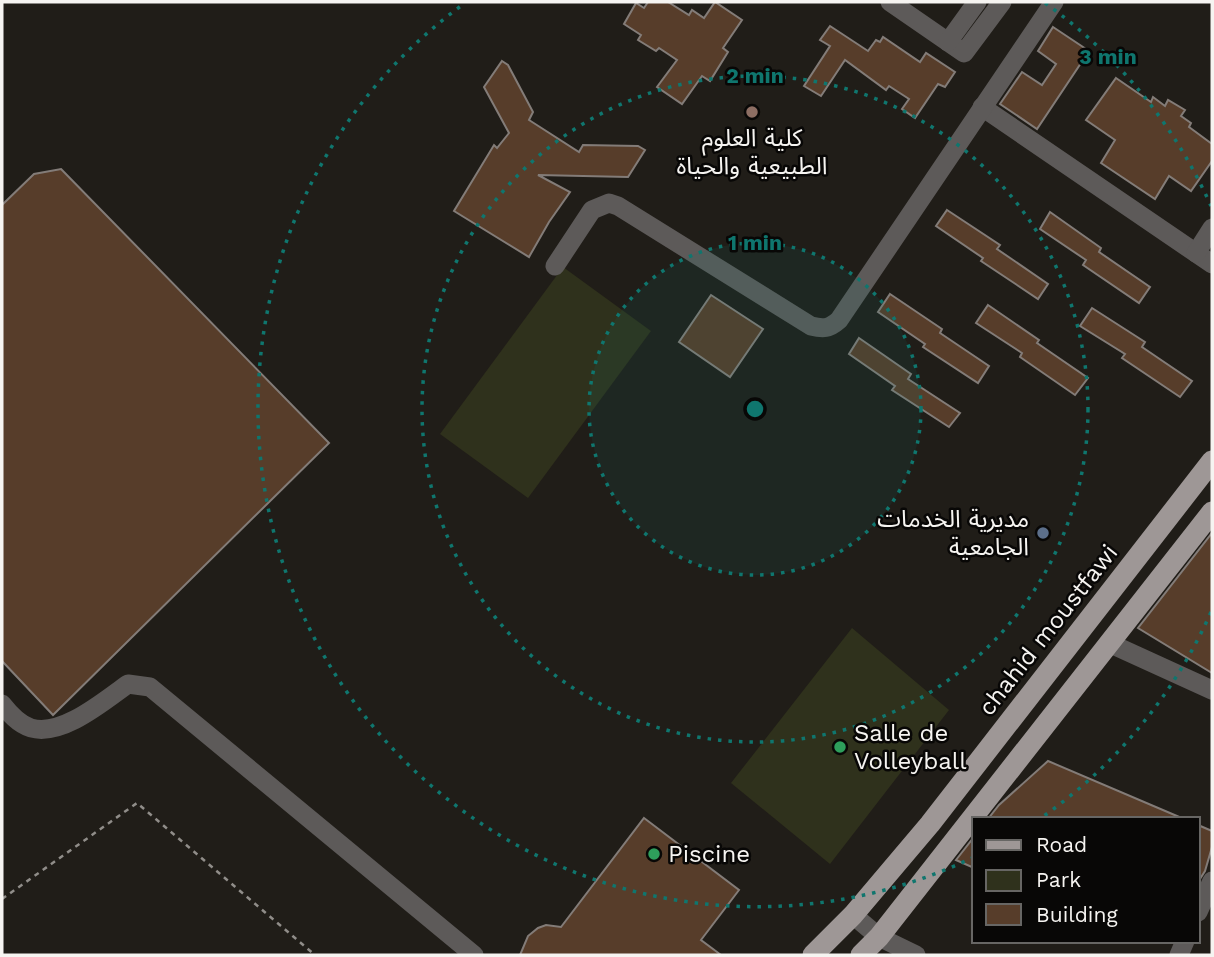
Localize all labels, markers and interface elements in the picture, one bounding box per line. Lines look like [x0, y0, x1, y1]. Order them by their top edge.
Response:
text: 3 min [1079, 44, 1137, 69]
text: 2 min [726, 63, 784, 88]
marker: كلية العلوم الطبيعية والحياة [744, 104, 760, 120]
place label: كلية العلوم الطبيعية والحياة [676, 124, 828, 180]
text: 1 min [728, 230, 782, 255]
centre of rings [743, 397, 767, 421]
place label: مديرية الخدمات الجامعية [877, 505, 1029, 561]
marker: مديرية الخدمات الجامعية [1035, 525, 1051, 541]
street label: chahid moustfawi [973, 539, 1123, 721]
place label: Salle de Volleyball [854, 719, 967, 775]
marker: Salle de Volleyball [832, 739, 848, 755]
legend [972, 817, 1200, 943]
text: Road [1036, 832, 1087, 857]
place label: Piscine [668, 840, 750, 868]
marker: Piscine [646, 846, 662, 862]
text: Park [1036, 867, 1081, 892]
text: Building [1036, 902, 1118, 927]

